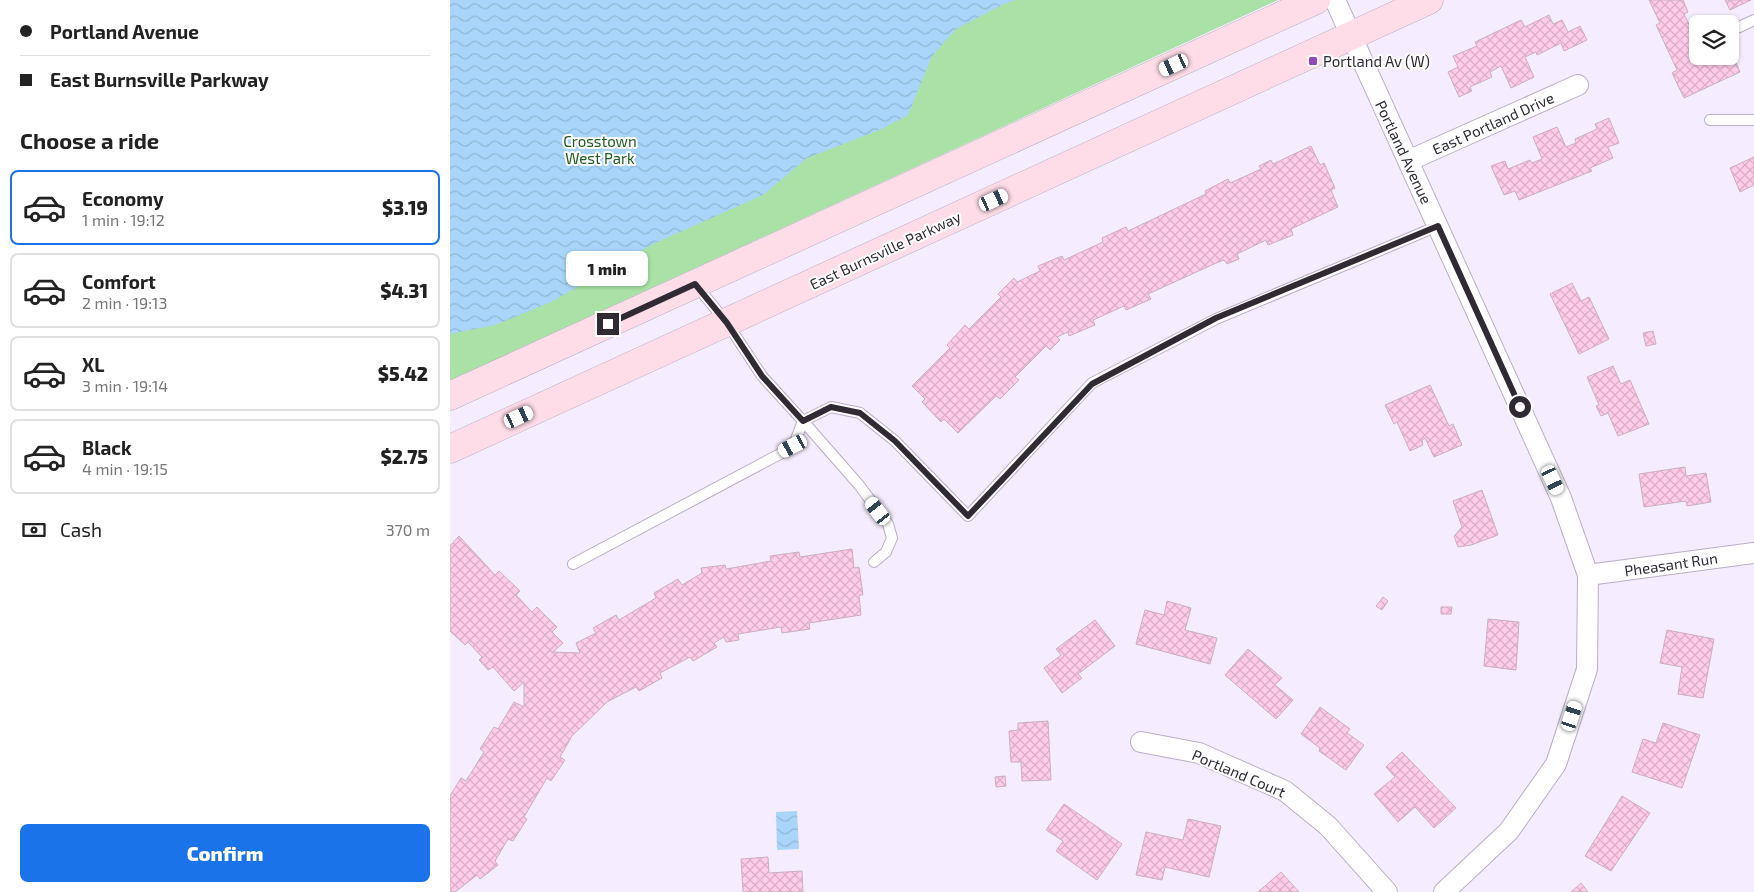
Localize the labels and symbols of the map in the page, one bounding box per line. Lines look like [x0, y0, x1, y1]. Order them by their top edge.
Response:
car [1157, 52, 1190, 78]
place label: Portland Av (W) [1323, 52, 1430, 70]
marker: Portland Av (W) [1307, 55, 1319, 67]
street label: East Portland Drive [1429, 88, 1557, 158]
street label: Portland Avenue [1372, 97, 1436, 207]
park label: Crosstown West Park [563, 132, 637, 167]
car [977, 187, 1010, 213]
street label: East Burnsville Parkway [807, 207, 963, 293]
callout: 1 min [567, 252, 649, 286]
route end [597, 313, 619, 335]
route start [1509, 396, 1531, 418]
car [502, 404, 535, 430]
car [776, 432, 809, 460]
car [1539, 463, 1566, 497]
car [862, 495, 893, 527]
street label: Pheasant Run [1623, 549, 1719, 579]
car [1560, 699, 1583, 733]
street label: Portland Court [1190, 745, 1289, 801]

